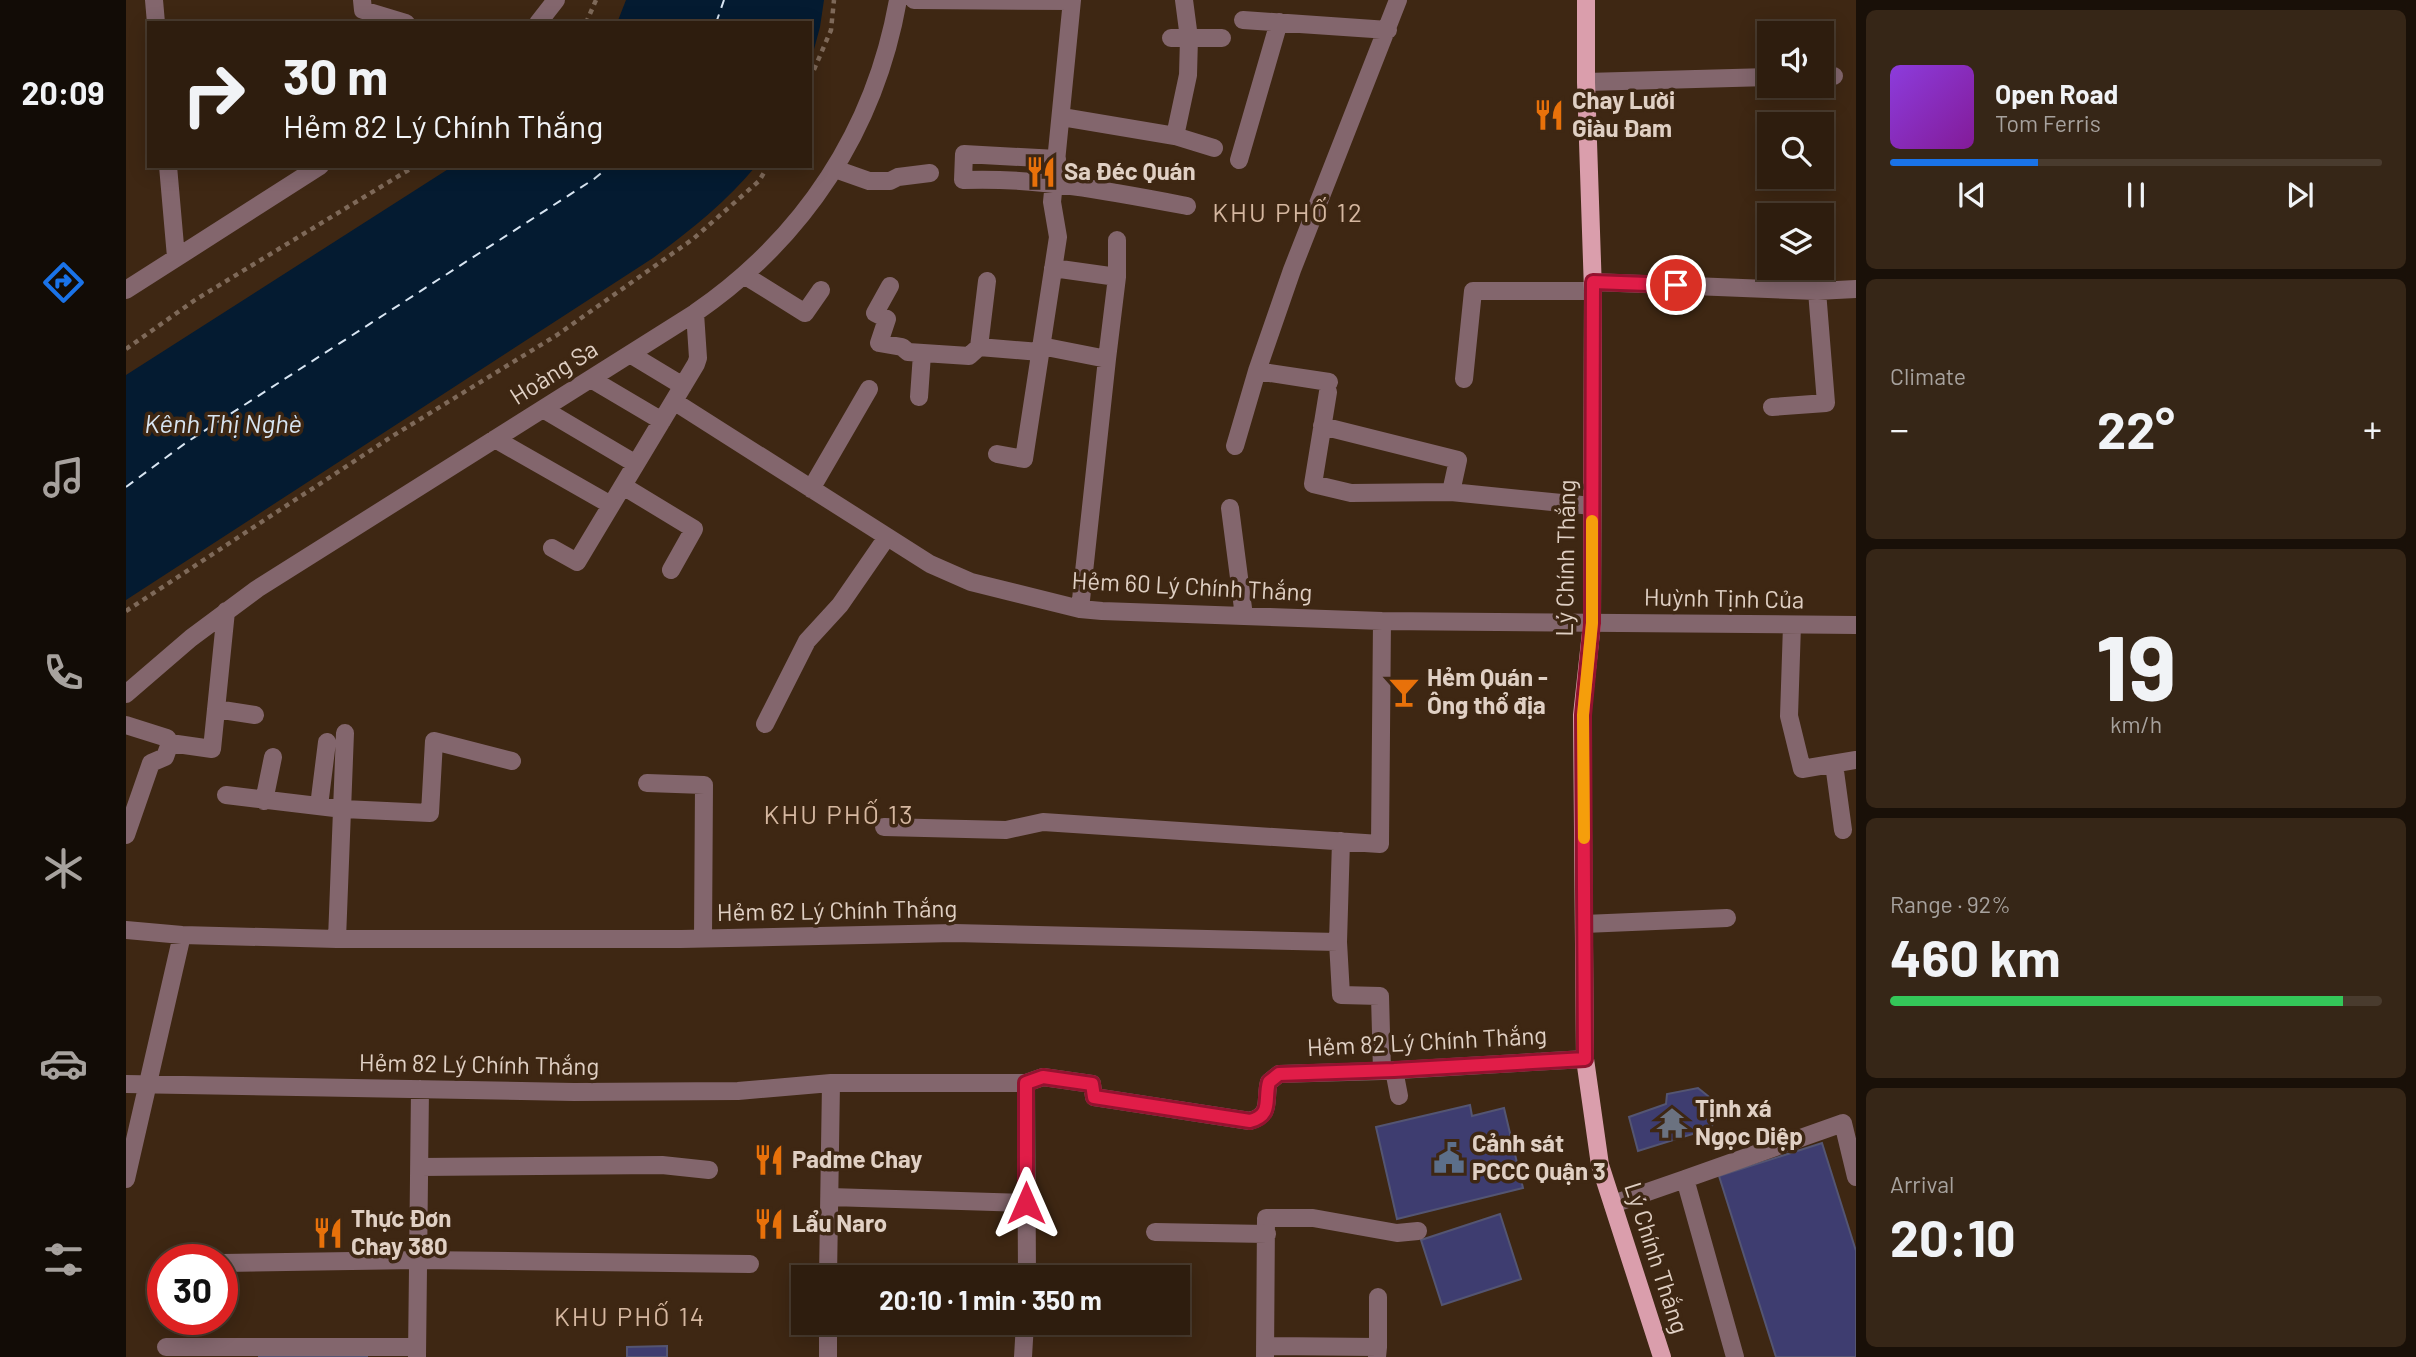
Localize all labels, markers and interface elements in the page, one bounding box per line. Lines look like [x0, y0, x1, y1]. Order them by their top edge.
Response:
map controls [1757, 21, 1834, 280]
button: sound [1757, 21, 1834, 98]
text: 30 m [283, 46, 388, 105]
icon: right [168, 49, 259, 140]
text: 20:09 [21, 73, 105, 111]
text: Open Road [1995, 78, 2118, 109]
place label: Chay Lười Giàu Đam [1572, 85, 1675, 142]
restaurant icon: Chay Lười Giàu Đam [1532, 98, 1566, 132]
text: Hẻm 82 Lý Chính Thắng [283, 106, 603, 144]
text: Tom Ferris [1995, 109, 2101, 137]
button: search [1757, 112, 1834, 189]
restaurant icon: Sa Đéc Quán [1024, 155, 1058, 189]
place label: Sa Đéc Quán [1064, 156, 1196, 185]
icon: previous [1953, 176, 1991, 214]
icon: pause [2117, 176, 2155, 214]
icon: next [2281, 176, 2319, 214]
district label: KHU PHỐ 12 [1212, 196, 1364, 227]
button: layers [1757, 203, 1834, 280]
pin [1646, 255, 1706, 315]
icon: directions [39, 258, 88, 307]
icon: arrive [1657, 266, 1695, 304]
street label: Hoàng Sa [504, 334, 602, 410]
text: Climate [1890, 362, 1966, 390]
text: 22° [2097, 397, 2175, 459]
text: − [1890, 405, 1909, 451]
text: + [2363, 405, 2382, 451]
water label: Kênh Thị Nghè [144, 407, 302, 438]
icon: music [39, 453, 88, 502]
street label: Lý Chính Thắng [1549, 479, 1580, 637]
street label: Hẻm 60 Lý Chính Thắng [1071, 565, 1313, 606]
street label: Huỳnh Tịnh Của [1644, 582, 1805, 613]
text: 19 [2096, 610, 2176, 719]
icon: phone [39, 648, 88, 697]
place label: Hẻm Quán - Ông thổ địa [1427, 662, 1548, 719]
bar icon: Hẻm Quán - Ông thổ địa [1387, 675, 1421, 709]
text: km/h [2110, 710, 2162, 738]
district label: KHU PHỐ 13 [763, 798, 915, 829]
icon: climate [39, 844, 88, 893]
text: Range · 92% [1890, 890, 2011, 918]
street label: Hẻm 62 Lý Chính Thắng [717, 893, 957, 926]
text: 460 km [1890, 925, 2061, 987]
street label: Hẻm 82 Lý Chính Thắng [1306, 1020, 1548, 1061]
icon: car [39, 1039, 88, 1088]
street label: Hẻm 82 Lý Chính Thắng [359, 1047, 599, 1080]
place label: Tịnh xá Ngọc Diệp [1695, 1093, 1803, 1151]
temple icon: Tịnh xá Ngọc Diệp [1655, 1106, 1689, 1140]
place label: Cảnh sát PCCC Quận 3 [1472, 1128, 1606, 1185]
public building icon: Cảnh sát PCCC Quận 3 [1432, 1141, 1466, 1175]
restaurant icon: Padme Chay [752, 1143, 786, 1177]
place label: Padme Chay [792, 1144, 922, 1173]
position arrow [989, 1166, 1063, 1240]
text: Arrival [1890, 1170, 1954, 1198]
street label: Lý Chính Thắng [1619, 1178, 1695, 1337]
place label: Thực Đơn Chay 380 [351, 1203, 451, 1260]
text: 20:10 [1890, 1205, 2016, 1267]
restaurant icon: Lẩu Naro [752, 1207, 786, 1241]
place label: Lẩu Naro [792, 1208, 887, 1237]
restaurant icon: Thực Đơn Chay 380 [311, 1216, 345, 1250]
icon: filters [39, 1235, 88, 1284]
speed limit sign: 30 [147, 1244, 238, 1335]
text: 20:10 · 1 min · 350 m [879, 1284, 1102, 1315]
district label: KHU PHỐ 14 [554, 1300, 706, 1331]

